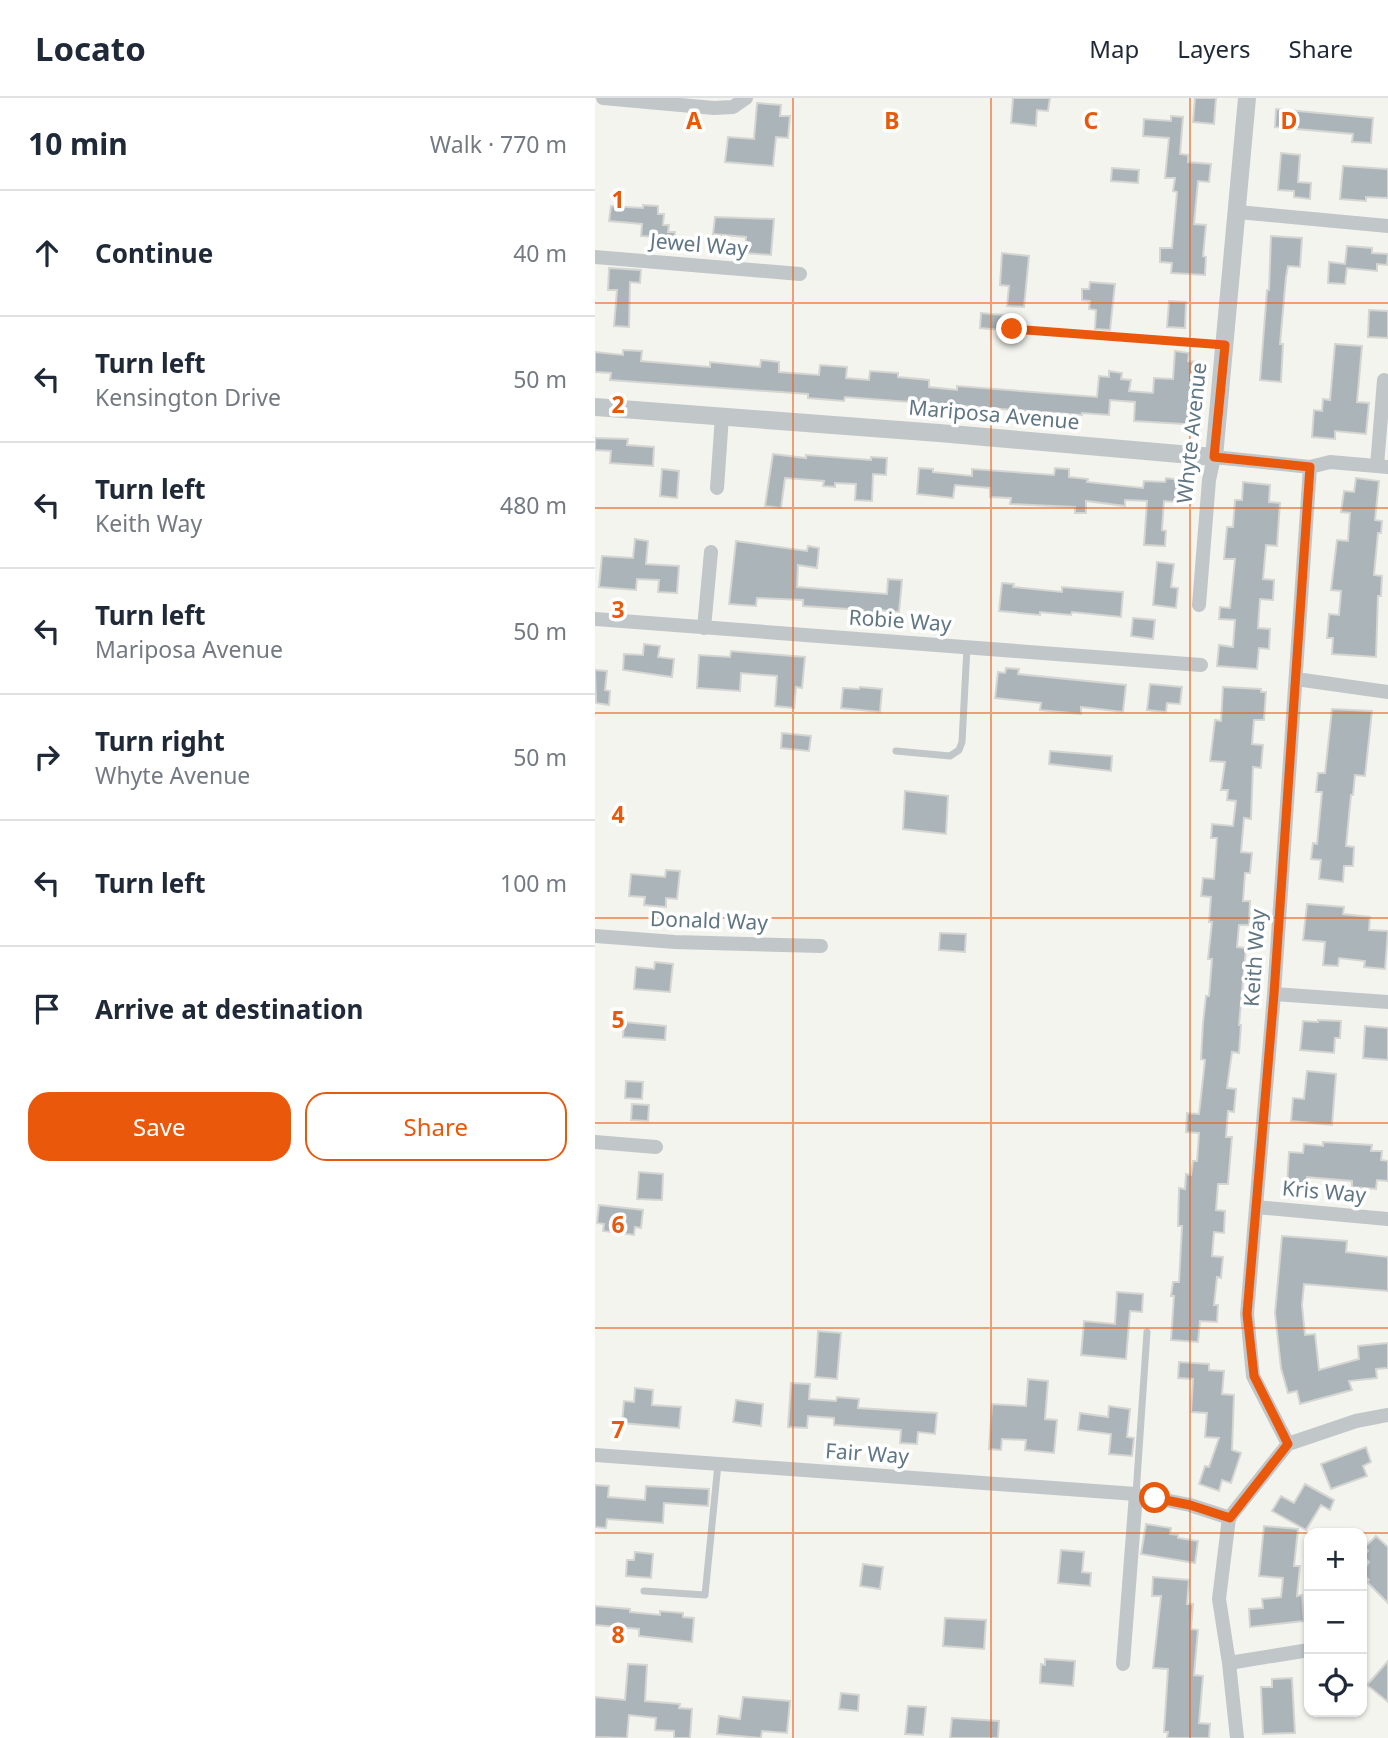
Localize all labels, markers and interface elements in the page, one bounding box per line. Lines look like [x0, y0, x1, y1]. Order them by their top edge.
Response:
text: Locato [35, 26, 146, 71]
text: Map [1089, 32, 1139, 65]
text: Layers [1177, 32, 1251, 65]
text: Share [1289, 32, 1353, 65]
text: A [686, 104, 702, 136]
text: B [884, 104, 900, 136]
text: C [1084, 104, 1099, 136]
text: D [1281, 104, 1297, 136]
text: 10 min [28, 123, 128, 164]
text: Walk · 770 m [430, 128, 567, 160]
text: 1 [611, 183, 625, 215]
street label: Jewel Way [647, 226, 749, 262]
icon: ahead [28, 234, 66, 272]
text: Continue [95, 235, 213, 271]
text: 40 m [513, 237, 567, 269]
route end [996, 313, 1027, 344]
text: Turn left [95, 345, 206, 381]
icon: left [28, 360, 66, 398]
street label: Whyte Avenue [1170, 361, 1212, 505]
text: 50 m [513, 363, 567, 395]
text: Kensington Drive [95, 381, 281, 413]
text: 2 [611, 388, 625, 420]
street label: Mariposa Avenue [907, 393, 1081, 435]
text: Turn left [95, 471, 206, 507]
icon: left [28, 486, 66, 524]
text: 480 m [500, 489, 567, 521]
text: Keith Way [95, 507, 202, 539]
text: 3 [611, 593, 625, 625]
text: Turn left [95, 597, 206, 633]
street label: Robie Way [848, 602, 953, 638]
icon: left [28, 612, 66, 650]
text: 50 m [513, 615, 567, 647]
text: Mariposa Avenue [95, 633, 283, 665]
text: Turn right [95, 723, 225, 759]
icon: right [28, 738, 66, 776]
text: 50 m [513, 741, 567, 773]
text: Whyte Avenue [95, 759, 250, 791]
text: 4 [611, 798, 625, 830]
icon: left [28, 864, 66, 902]
text: Turn left [95, 865, 206, 901]
text: 100 m [500, 867, 567, 899]
street label: Donald Way [649, 904, 769, 936]
street label: Keith Way [1237, 908, 1271, 1008]
icon: arrive [28, 990, 66, 1028]
text: Arrive at destination [95, 991, 364, 1027]
text: 5 [611, 1003, 625, 1035]
button: Save [28, 1092, 291, 1161]
button: Share [305, 1092, 567, 1161]
street label: Kris Way [1281, 1173, 1368, 1209]
text: 6 [611, 1208, 625, 1240]
text: 7 [611, 1413, 625, 1445]
street label: Fair Way [824, 1436, 910, 1470]
route start [1139, 1482, 1170, 1513]
map controls [1304, 1528, 1367, 1717]
button: + [1304, 1528, 1367, 1591]
button: − [1304, 1591, 1367, 1654]
text: 8 [611, 1618, 625, 1650]
button: locate [1304, 1654, 1367, 1717]

